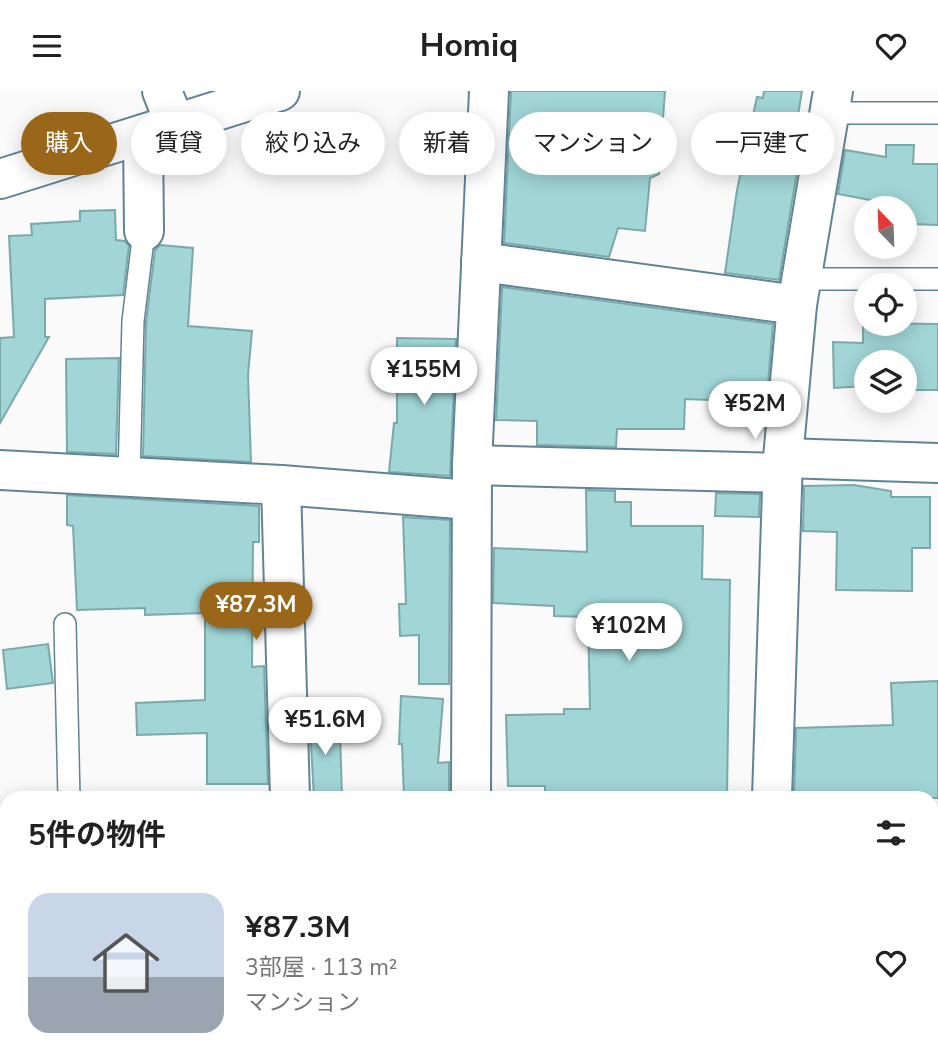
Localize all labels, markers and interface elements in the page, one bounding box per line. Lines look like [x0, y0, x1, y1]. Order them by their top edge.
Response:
text: Homiq [420, 24, 518, 67]
icon: menu [28, 27, 66, 65]
icon: heart [872, 27, 910, 65]
chip: 購入 [21, 112, 117, 175]
chip: 賃貸 [131, 112, 227, 175]
chip: 絞り込み [241, 112, 385, 175]
chip: 新着 [399, 112, 495, 175]
chip: マンション [509, 112, 677, 175]
chip: 一戸建て [691, 112, 835, 175]
north arrow [854, 196, 917, 259]
map controls [854, 196, 917, 413]
button: locate [854, 273, 917, 336]
pin: ¥155M [375, 347, 473, 407]
button: layers [854, 350, 917, 413]
text: ¥155M [386, 354, 462, 385]
pin: ¥52M [714, 381, 796, 441]
text: ¥52M [724, 388, 786, 419]
pin: ¥87.3M [199, 582, 313, 642]
text: ¥87.3M [216, 589, 296, 620]
pin: ¥102M [580, 603, 678, 663]
text: ¥102M [591, 610, 667, 641]
pin: ¥51.6M [268, 697, 382, 757]
text: ¥51.6M [285, 704, 365, 735]
icon: filters [872, 814, 910, 852]
text: 5件の物件 [28, 815, 166, 856]
text: ¥87.3M [245, 907, 350, 948]
icon: home [84, 921, 168, 1005]
icon: heart [872, 944, 910, 982]
text: 3部屋 · 113 m² [245, 952, 398, 983]
text: マンション [245, 987, 360, 1018]

